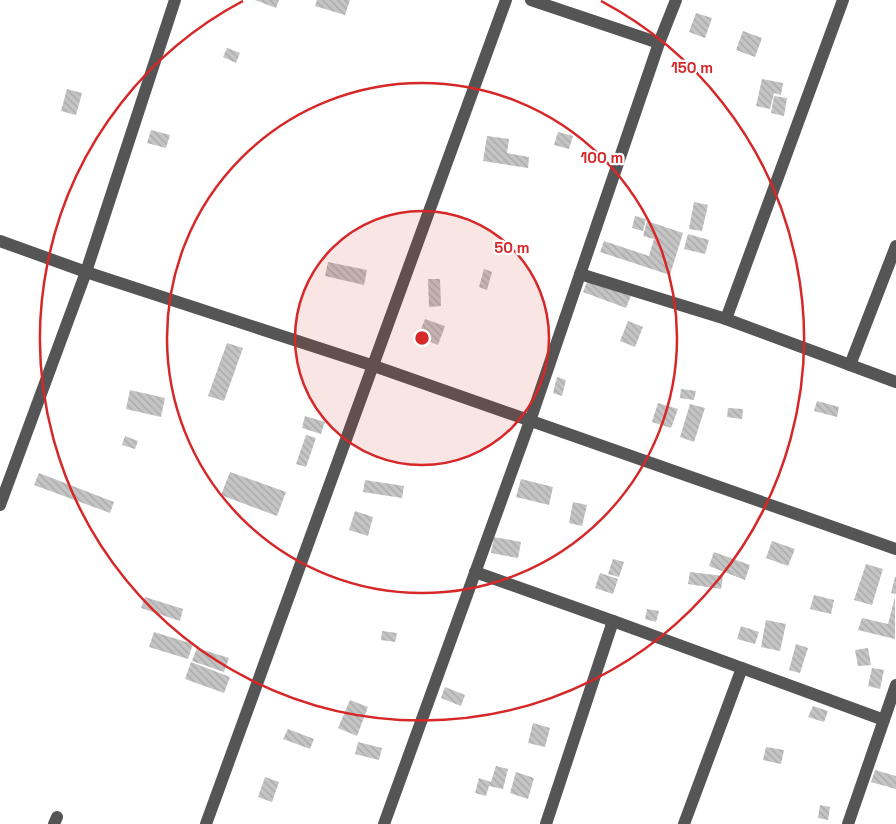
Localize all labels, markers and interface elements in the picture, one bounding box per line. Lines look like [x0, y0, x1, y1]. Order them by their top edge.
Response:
text: 150 m [671, 58, 713, 77]
text: 100 m [581, 148, 623, 167]
text: 50 m [494, 238, 530, 257]
centre of rings [413, 329, 431, 347]

